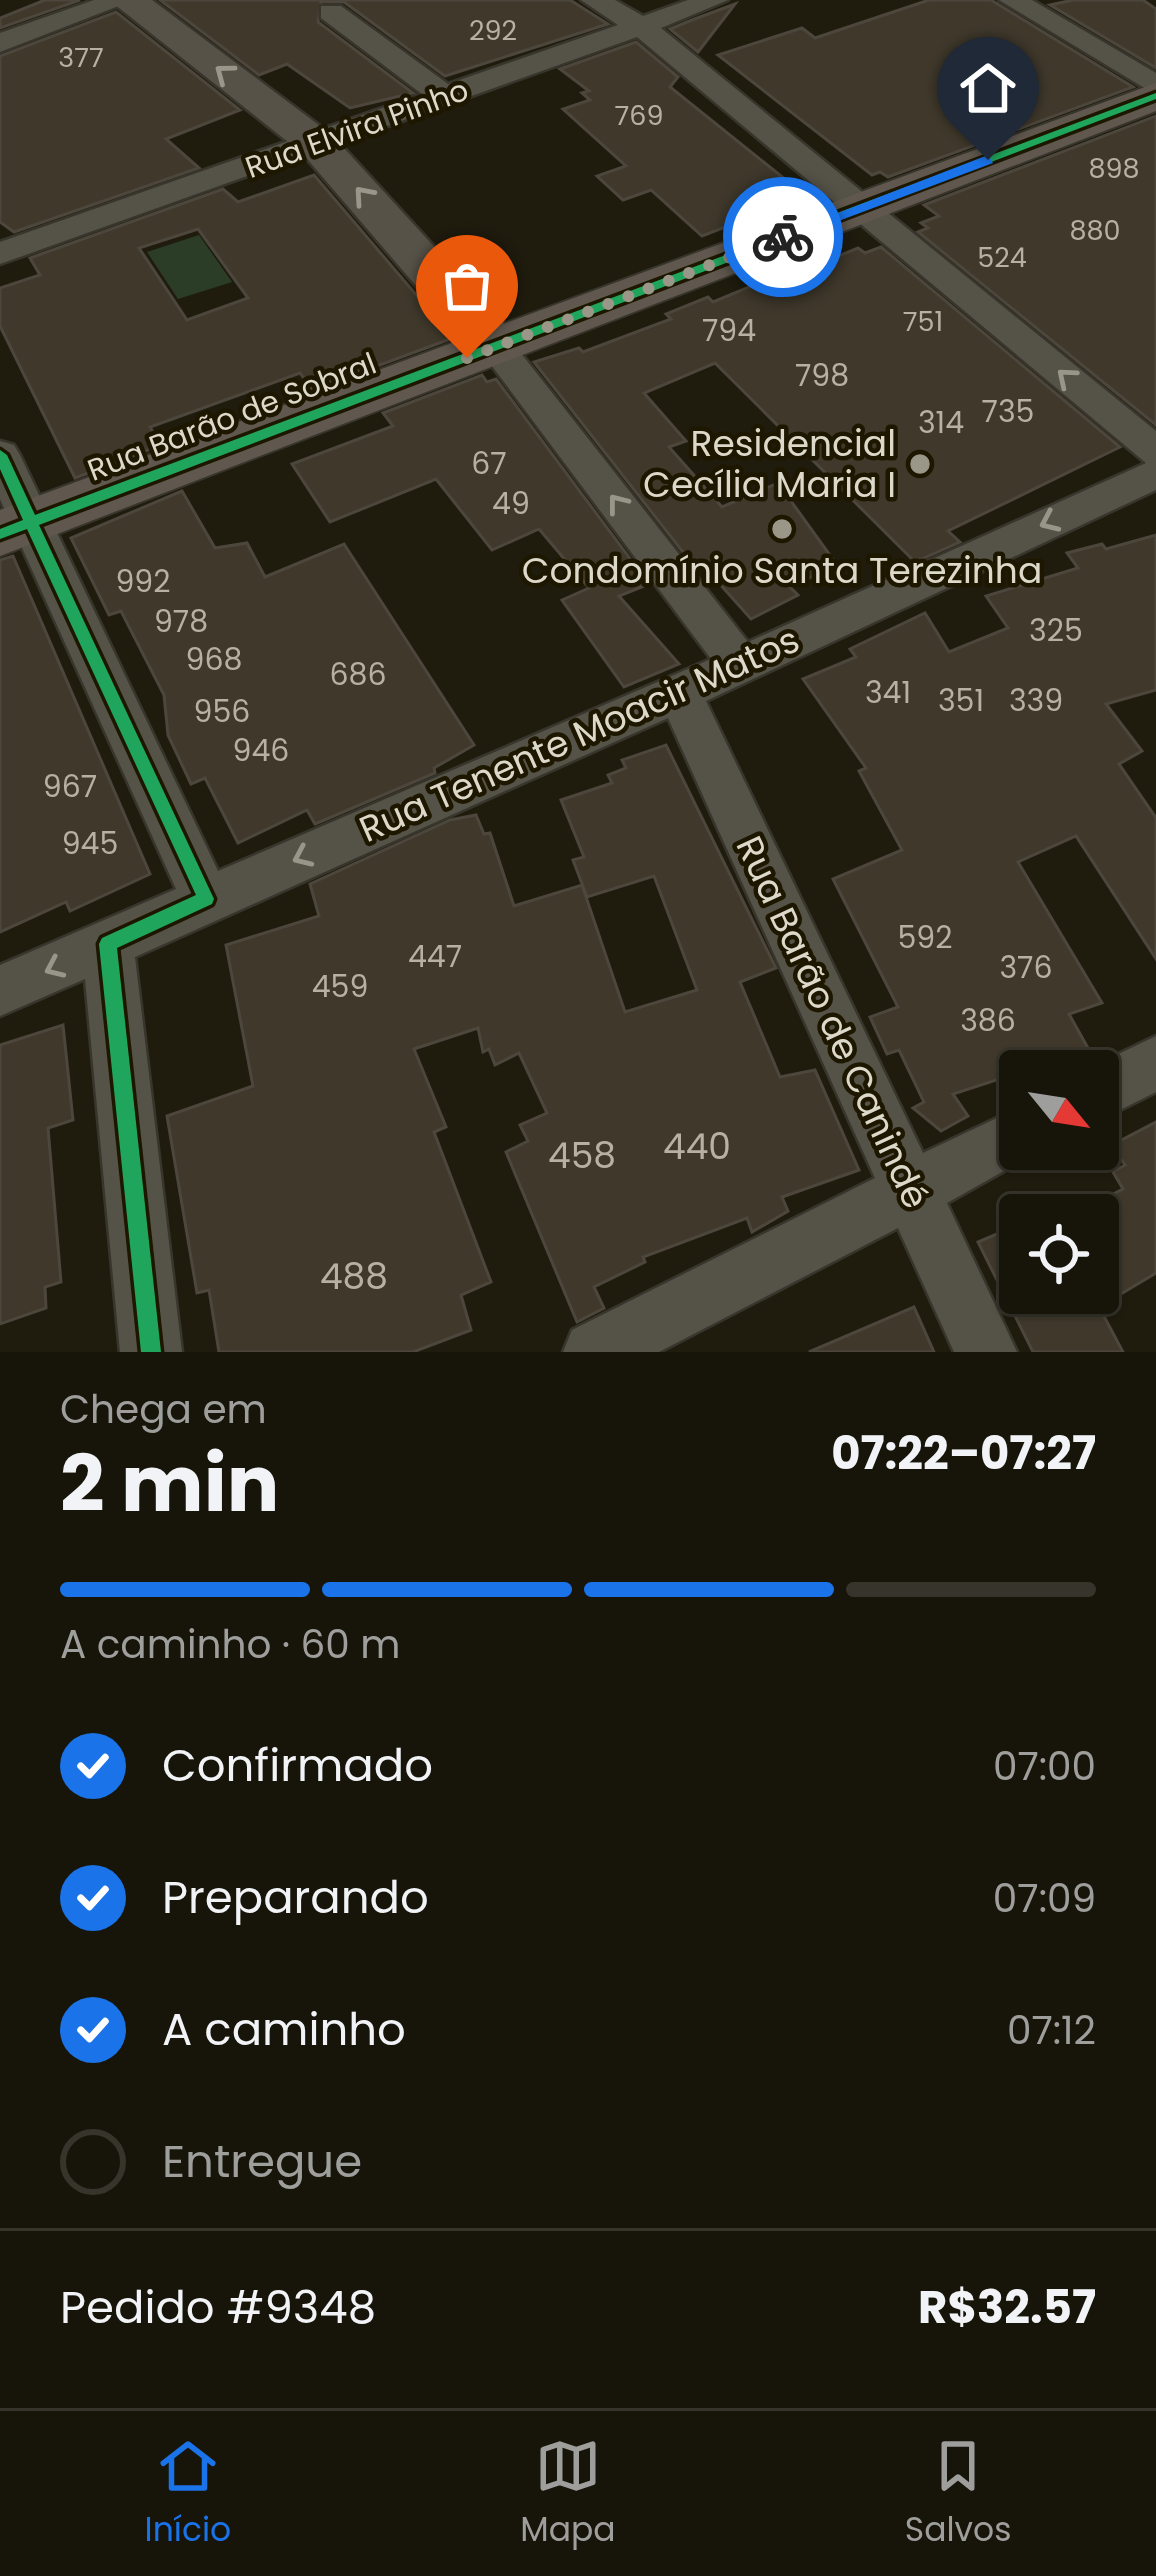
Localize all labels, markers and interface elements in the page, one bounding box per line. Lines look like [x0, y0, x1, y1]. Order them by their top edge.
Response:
house number: 292 [469, 12, 517, 49]
pin [937, 37, 1039, 160]
house number: 377 [58, 39, 104, 76]
icon: home [955, 55, 1021, 121]
one-way arrow [216, 66, 238, 87]
street label: Rua Elvira Pinho [239, 68, 474, 189]
house number: 769 [615, 97, 663, 134]
house number: 898 [1088, 150, 1140, 187]
courier [723, 177, 843, 297]
one-way arrow [356, 188, 377, 209]
icon: bike [750, 204, 816, 270]
house number: 880 [1069, 212, 1121, 249]
pin [416, 235, 518, 358]
house number: 524 [977, 239, 1027, 276]
icon: bag [434, 253, 500, 319]
house number: 751 [903, 303, 943, 340]
house number: 794 [702, 309, 756, 352]
street label: Rua Barão de Sobral [81, 342, 382, 491]
house number: 798 [795, 354, 849, 397]
one-way arrow [1058, 370, 1080, 392]
house number: 735 [982, 390, 1034, 433]
house number: 314 [918, 401, 964, 444]
place label: Residencial Cecília Maria I [643, 418, 896, 510]
house number: 67 [471, 442, 507, 485]
marker: Residencial Cecília Maria I [907, 451, 933, 477]
house number: 49 [492, 482, 530, 525]
one-way arrow [610, 495, 631, 517]
one-way arrow [1040, 508, 1062, 531]
marker: Condomínio Santa Terezinha [769, 516, 795, 542]
place label: Condomínio Santa Terezinha [522, 545, 1042, 596]
house number: 992 [115, 560, 171, 603]
house number: 978 [154, 600, 208, 643]
house number: 325 [1029, 609, 1083, 652]
street label: Rua Tenente Moacir Matos [351, 614, 807, 855]
house number: 968 [186, 638, 242, 681]
house number: 686 [329, 653, 387, 696]
house number: 341 [865, 671, 911, 714]
house number: 351 [938, 679, 984, 722]
house number: 339 [1009, 679, 1063, 722]
house number: 956 [194, 690, 250, 733]
house number: 946 [233, 729, 289, 772]
house number: 967 [43, 765, 97, 808]
house number: 945 [62, 822, 118, 865]
street label: Rua Barão de Canindé [724, 828, 941, 1217]
one-way arrow [292, 843, 314, 867]
house number: 592 [898, 916, 953, 959]
house number: 447 [408, 935, 462, 978]
house number: 376 [999, 946, 1053, 989]
one-way arrow [45, 953, 66, 977]
house number: 459 [312, 965, 368, 1008]
house number: 386 [960, 999, 1016, 1042]
north arrow [999, 1050, 1119, 1170]
map controls [999, 1050, 1119, 1314]
house number: 440 [663, 1121, 731, 1172]
house number: 458 [548, 1130, 616, 1181]
button: locate [999, 1194, 1119, 1314]
house number: 488 [320, 1251, 388, 1302]
text: Chega em [60, 1382, 267, 1437]
text: 07:22–07:27 [831, 1422, 1096, 1485]
text: 2 min [60, 1429, 279, 1538]
text: A caminho · 60 m [60, 1617, 400, 1672]
icon: check [60, 1733, 126, 1799]
text: Confirmado [162, 1734, 433, 1797]
text: 07:00 [993, 1739, 1096, 1794]
icon: check [60, 1865, 126, 1931]
text: Preparando [162, 1866, 429, 1929]
text: 07:09 [993, 1871, 1096, 1926]
icon: check [60, 1997, 126, 2063]
text: A caminho [162, 1998, 406, 2061]
text: 07:12 [1007, 2003, 1096, 2058]
text: Entregue [162, 2130, 362, 2193]
text: Pedido #9348 [60, 2276, 376, 2339]
text: R$32.57 [918, 2276, 1096, 2339]
tab: Início [145, 2433, 231, 2555]
tab: Mapa [520, 2433, 616, 2555]
tab: Salvos [905, 2433, 1011, 2555]

